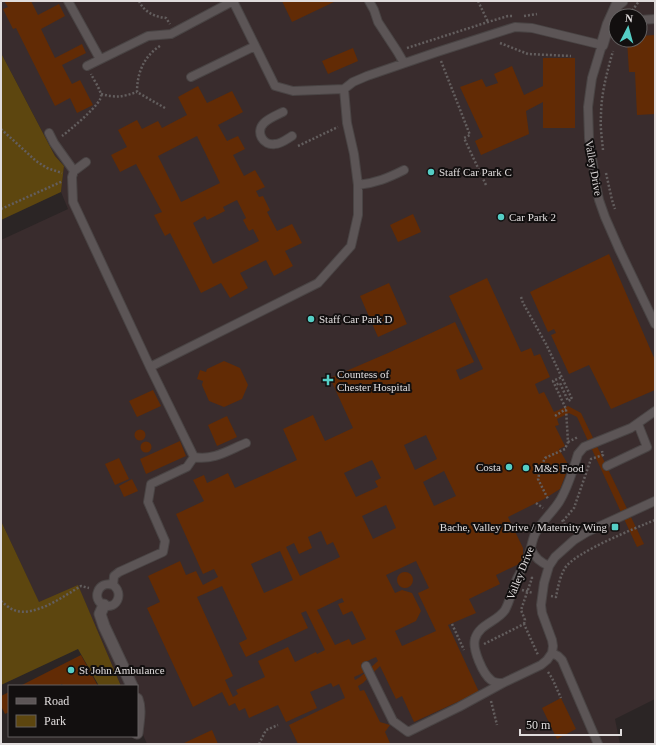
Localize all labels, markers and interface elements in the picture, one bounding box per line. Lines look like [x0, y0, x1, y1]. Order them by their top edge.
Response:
north arrow [608, 8, 648, 48]
text: N [624, 12, 634, 24]
street label: Valley Drive [583, 139, 605, 197]
place label: Staff Car Park C [439, 166, 512, 178]
marker: Staff Car Park C [426, 167, 436, 177]
place label: Car Park 2 [509, 211, 556, 223]
marker: Car Park 2 [496, 212, 506, 222]
place label: Staff Car Park D [319, 313, 392, 325]
marker: Staff Car Park D [306, 314, 316, 324]
place label: Countess of Chester Hospital [337, 368, 411, 393]
marker: Countess of Chester Hospital [322, 374, 334, 386]
place label: Costa [476, 461, 501, 473]
marker: Costa [504, 462, 514, 472]
place label: M&S Food [534, 462, 584, 474]
marker: M&S Food [521, 463, 531, 473]
place label: Bache, Valley Drive / Maternity Wing [440, 521, 607, 533]
marker: Bache, Valley Drive / Maternity Wing [610, 522, 620, 532]
street label: Valley Drive [504, 545, 536, 601]
place label: St John Ambulance [79, 664, 165, 676]
marker: St John Ambulance [66, 665, 76, 675]
legend [8, 685, 138, 737]
text: Road [44, 694, 69, 708]
scale bar [520, 711, 621, 737]
text: Park [44, 714, 66, 728]
text: 50 m [526, 718, 551, 732]

